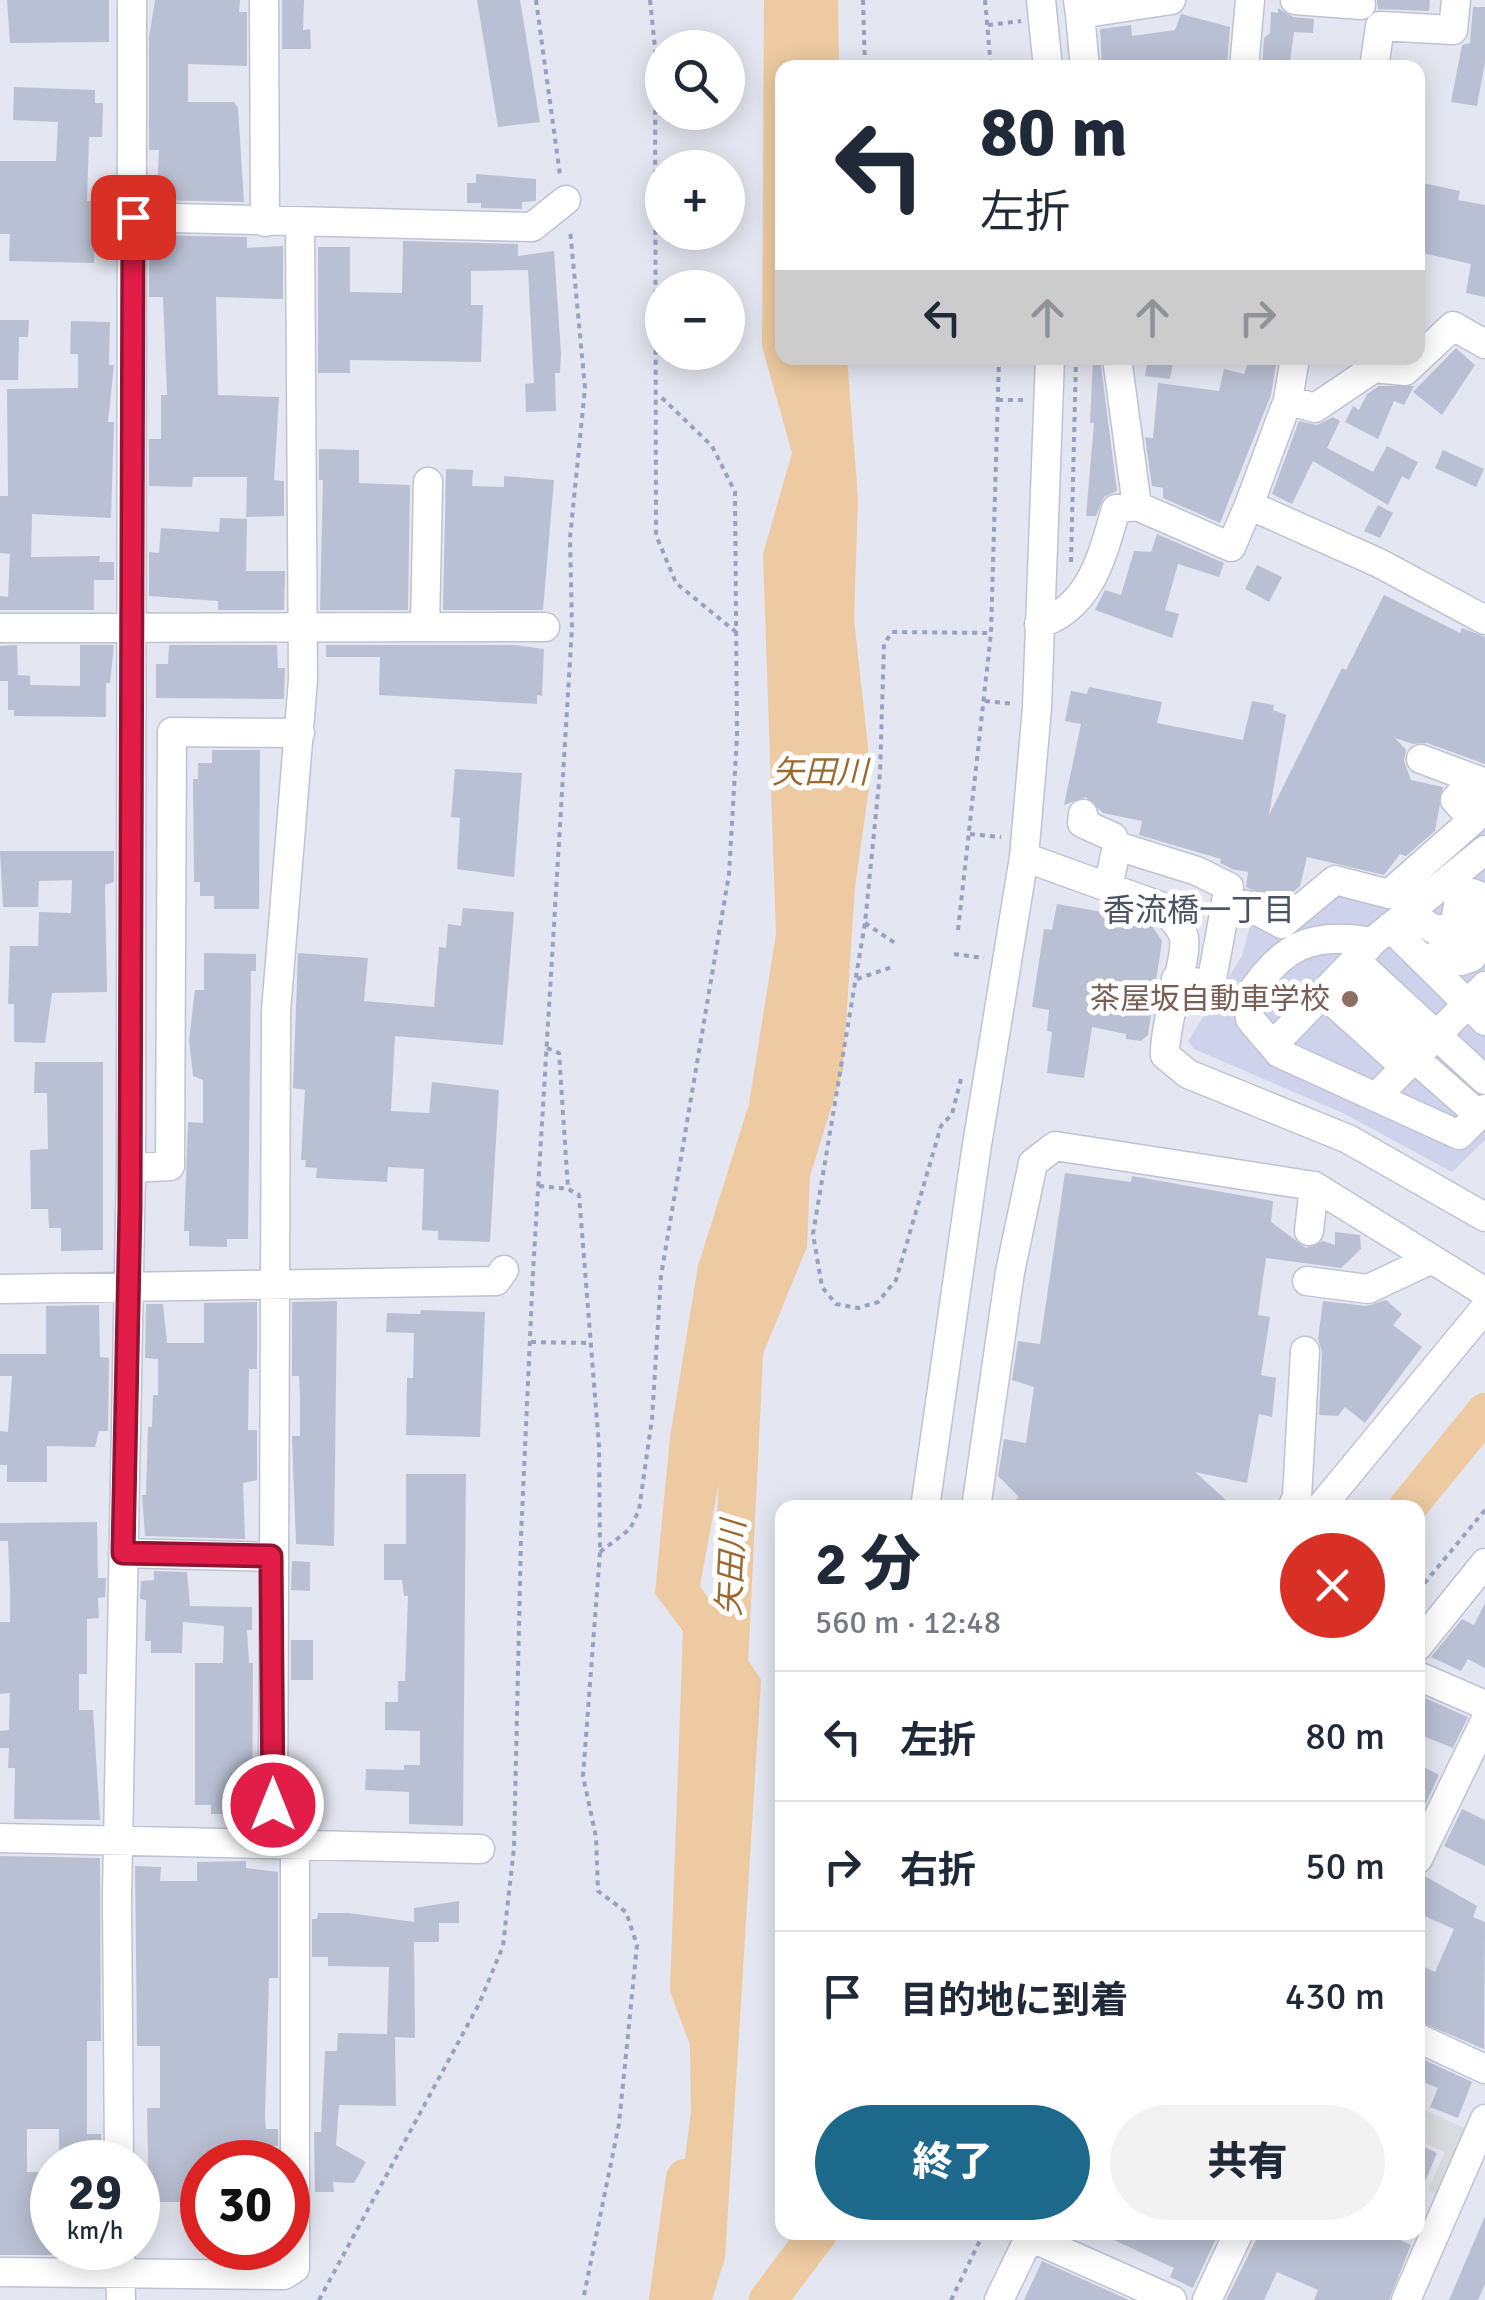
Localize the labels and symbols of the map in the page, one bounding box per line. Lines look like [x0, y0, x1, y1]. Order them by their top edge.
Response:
pin [91, 175, 176, 260]
water label: 矢田川 [772, 753, 871, 792]
district label: 香流橋一丁目 [1103, 891, 1295, 930]
place label: 茶屋坂自動車学校 [1090, 981, 1330, 1018]
marker: 茶屋坂自動車学校 [1339, 988, 1361, 1010]
water label: 矢田川 [710, 1516, 754, 1617]
position arrow [221, 1753, 325, 1857]
speed limit sign: 30 [180, 2140, 310, 2270]

